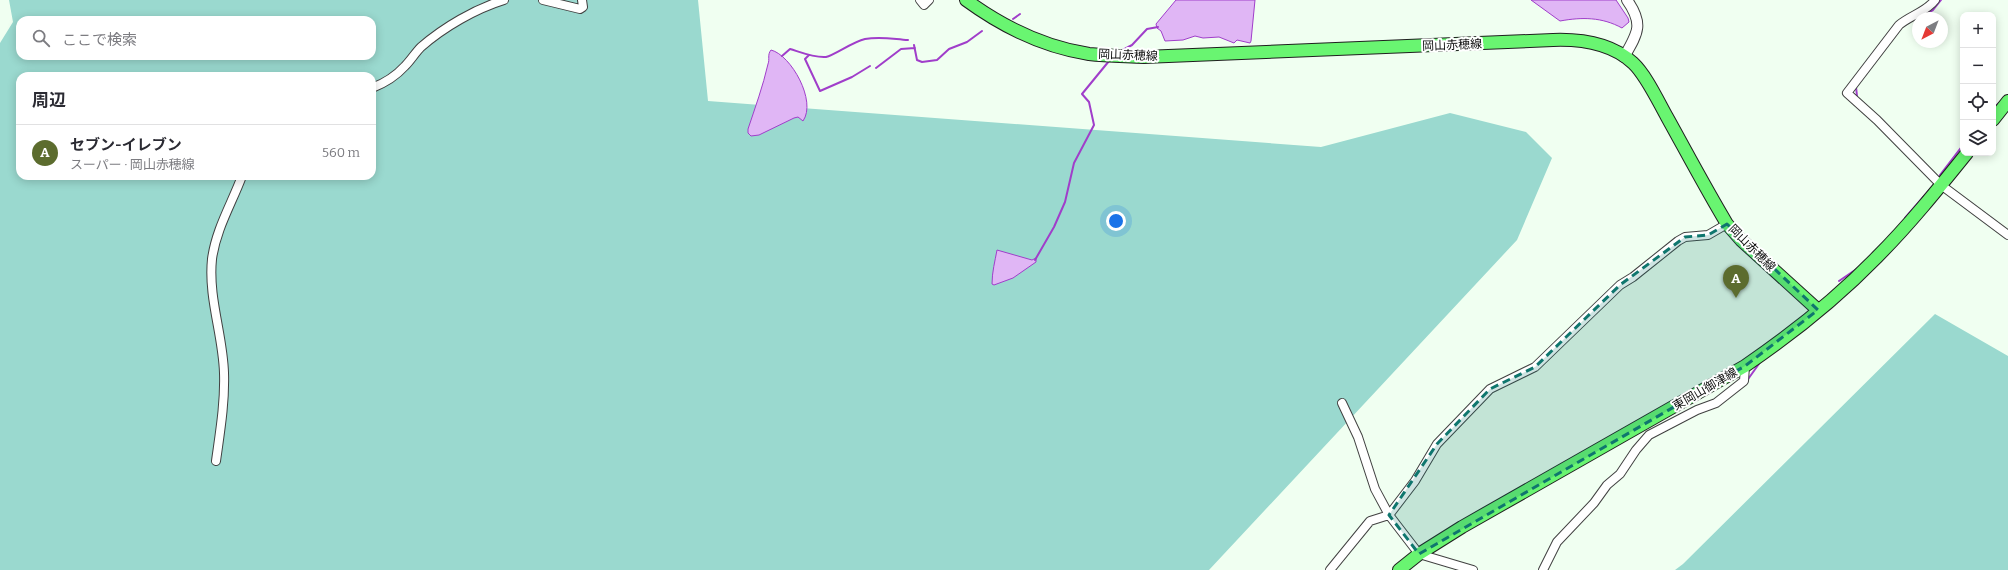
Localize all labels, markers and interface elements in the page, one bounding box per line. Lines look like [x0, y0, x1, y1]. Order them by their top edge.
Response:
north arrow [1912, 12, 1948, 48]
map controls [1960, 12, 1996, 156]
button: + [1960, 12, 1996, 48]
search box [16, 16, 376, 60]
icon: search [30, 27, 52, 49]
text: ここで検索 [62, 31, 137, 49]
street label: 岡山赤穂線 [1422, 37, 1482, 53]
street label: 岡山赤穂線 [1098, 47, 1158, 63]
button: − [1960, 48, 1996, 84]
button: locate [1960, 84, 1996, 120]
text: 周辺 [32, 90, 66, 111]
button: layers [1960, 120, 1996, 156]
text: セブン-イレブン [70, 136, 182, 154]
text: A [40, 145, 50, 160]
text: 560 m [322, 145, 360, 160]
text: スーパー · 岡山赤穂線 [70, 157, 195, 172]
your location [1106, 211, 1126, 231]
street label: 岡山赤穂線 [1726, 222, 1778, 274]
pin: A [1723, 265, 1749, 298]
street label: 東岡山御津線 [1670, 365, 1740, 413]

